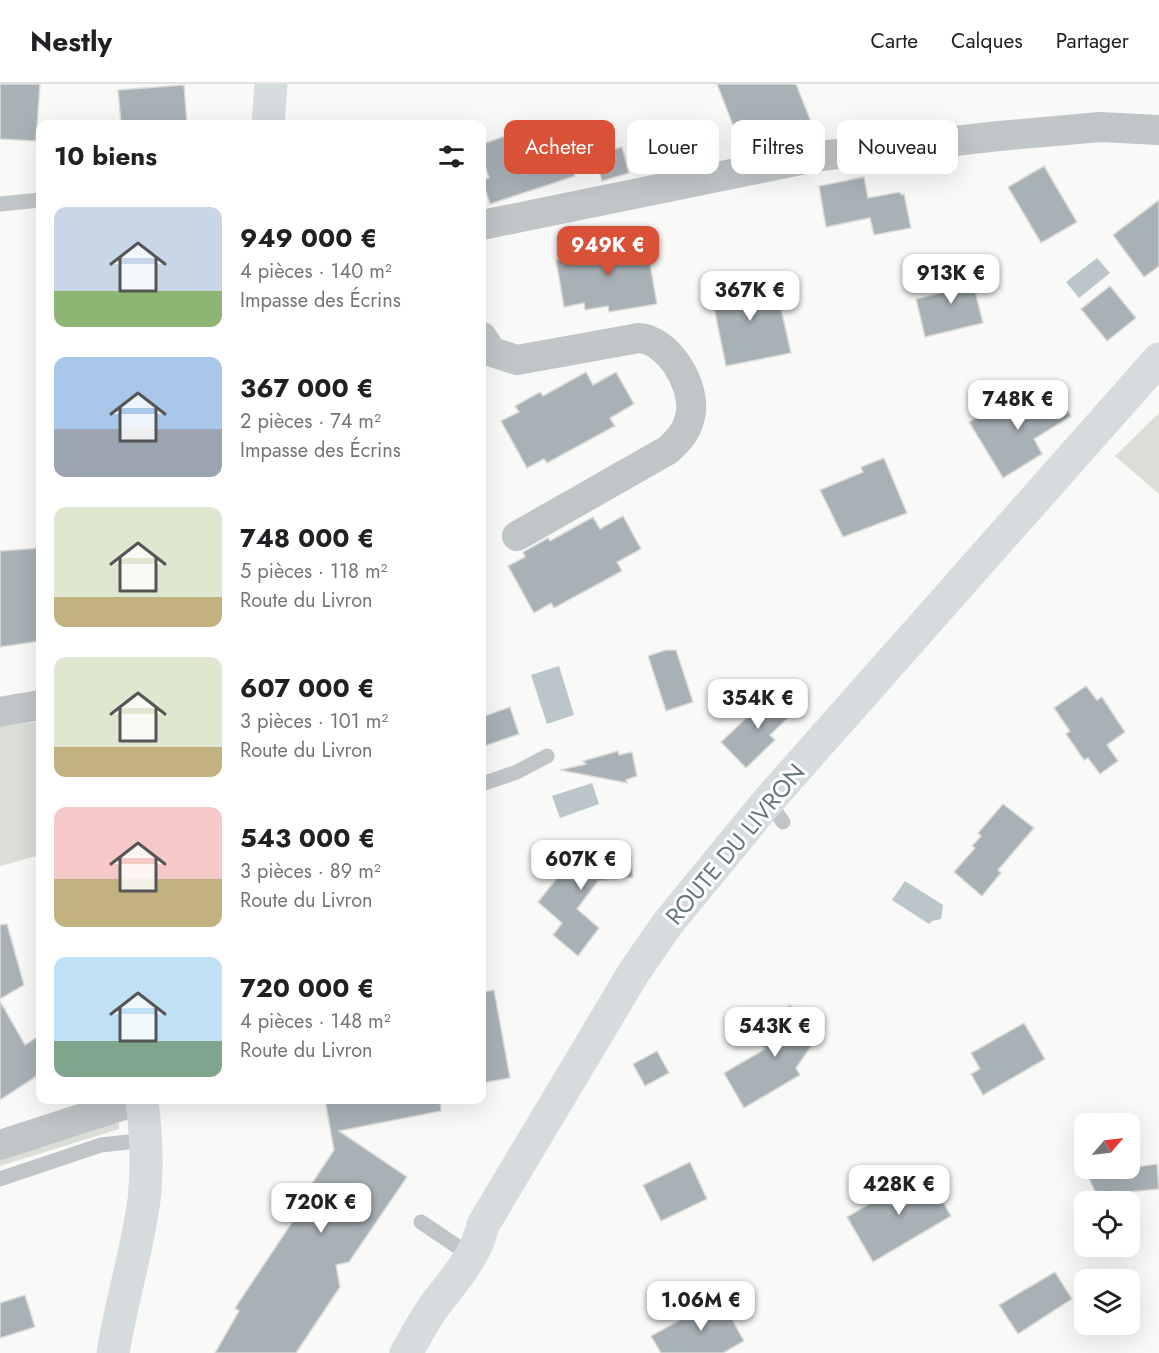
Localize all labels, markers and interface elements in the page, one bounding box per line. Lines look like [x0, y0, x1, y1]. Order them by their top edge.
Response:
text: Nestly [30, 21, 112, 62]
text: Carte [871, 26, 918, 56]
text: Calques [951, 26, 1023, 56]
text: Partager [1056, 26, 1129, 56]
chip: Acheter [504, 120, 615, 174]
chip: Louer [627, 120, 719, 174]
chip: Filtres [731, 120, 825, 174]
chip: Nouveau [837, 120, 958, 174]
text: 10 biens [54, 137, 157, 175]
icon: filters [435, 140, 468, 173]
text: 949 000 € [240, 219, 377, 257]
pin: 949K € [559, 226, 657, 277]
icon: home [102, 231, 174, 303]
text: 949K € [571, 231, 645, 260]
pin: 913K € [902, 254, 1000, 305]
text: 4 pièces · 140 m² [240, 257, 392, 286]
text: 913K € [916, 259, 986, 288]
pin: 367K € [701, 271, 799, 322]
text: 367K € [715, 276, 785, 305]
text: Impasse des Écrins [240, 286, 401, 315]
text: 367 000 € [240, 369, 373, 407]
pin: 748K € [969, 380, 1067, 431]
icon: home [102, 381, 174, 453]
text: 748K € [982, 385, 1054, 414]
text: 2 pièces · 74 m² [240, 407, 381, 436]
text: Impasse des Écrins [240, 436, 401, 465]
text: 748 000 € [240, 519, 374, 557]
icon: home [102, 531, 174, 603]
text: 5 pièces · 118 m² [240, 557, 388, 586]
text: Route du Livron [240, 586, 373, 615]
text: 607 000 € [240, 669, 375, 707]
pin: 354K € [709, 679, 807, 730]
icon: home [102, 681, 174, 753]
text: 354K € [722, 684, 794, 713]
text: 3 pièces · 101 m² [240, 707, 388, 736]
text: Route du Livron [240, 736, 373, 765]
street label: ROUTE DU LIVRON [657, 756, 813, 932]
text: 543 000 € [240, 819, 375, 857]
icon: home [102, 831, 174, 903]
pin: 607K € [532, 840, 630, 891]
text: 607K € [545, 845, 617, 874]
text: 3 pièces · 89 m² [240, 857, 381, 886]
text: Route du Livron [240, 886, 373, 915]
text: 720 000 € [240, 969, 374, 1007]
icon: home [102, 981, 174, 1053]
text: 4 pièces · 148 m² [240, 1007, 391, 1036]
pin: 543K € [726, 1007, 824, 1058]
text: 543K € [739, 1012, 811, 1041]
text: Route du Livron [240, 1036, 373, 1065]
north arrow [1074, 1113, 1140, 1179]
map controls [1074, 1113, 1140, 1335]
pin: 428K € [850, 1165, 948, 1216]
text: 428K € [863, 1170, 935, 1199]
pin: 720K € [272, 1183, 370, 1234]
text: 720K € [285, 1188, 357, 1217]
button: locate [1074, 1191, 1140, 1257]
button: layers [1074, 1269, 1140, 1335]
pin: 1.06M € [646, 1281, 756, 1332]
text: 1.06M € [661, 1286, 741, 1315]

